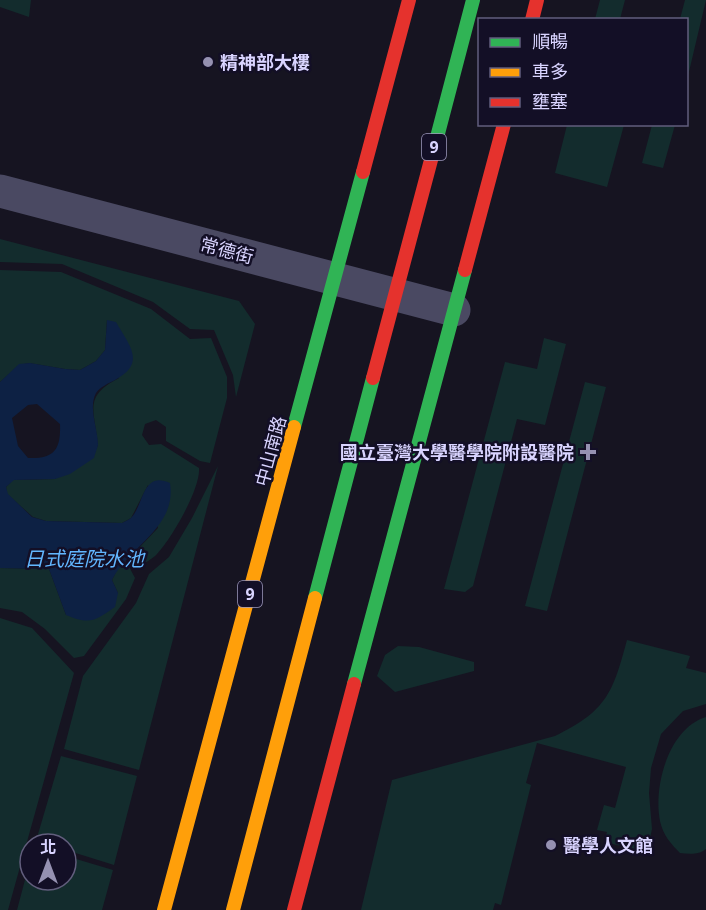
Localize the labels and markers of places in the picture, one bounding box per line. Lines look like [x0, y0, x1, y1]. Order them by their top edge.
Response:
place label: 精神部大樓 [220, 50, 310, 74]
marker: 精神部大樓 [201, 55, 215, 69]
place label: 國立臺灣大學醫學院附設醫院 [340, 440, 574, 464]
marker: 國立臺灣大學醫學院附設醫院 [579, 443, 597, 461]
place label: 醫學人文館 [563, 833, 653, 857]
marker: 醫學人文館 [544, 838, 558, 852]

